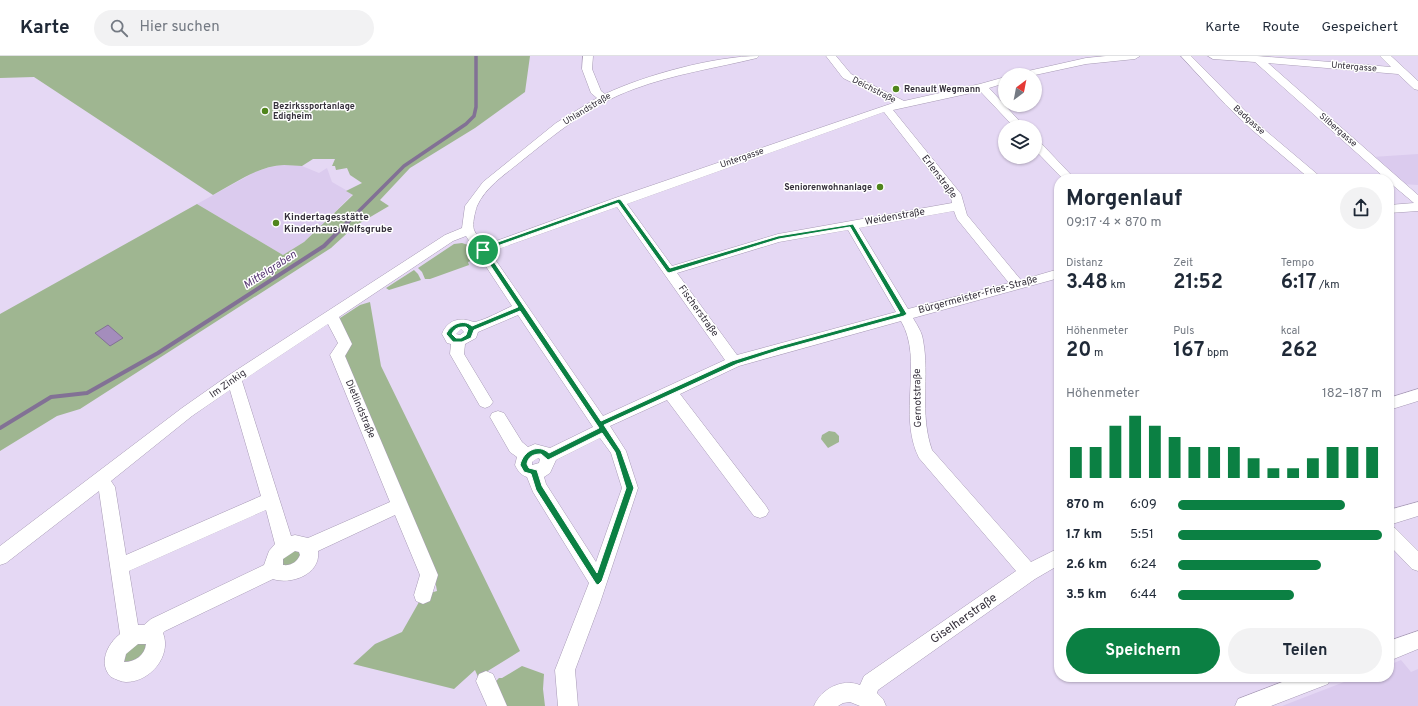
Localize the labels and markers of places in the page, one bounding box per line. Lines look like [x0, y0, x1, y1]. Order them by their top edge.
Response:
marker: Renault Wegmann [891, 84, 901, 94]
place label: Renault Wegmann [904, 84, 980, 95]
place label: Bezirkssportanlage Edigheim [273, 101, 355, 122]
marker: Bezirkssportanlage Edigheim [260, 106, 270, 116]
place label: Seniorenwohnanlage [784, 182, 872, 193]
marker: Seniorenwohnanlage [875, 182, 885, 192]
place label: Kindertagesstätte Kinderhaus Wolfsgrube [284, 211, 393, 236]
marker: Kindertagesstätte Kinderhaus Wolfsgrube [271, 218, 281, 228]
pin [466, 233, 500, 267]

